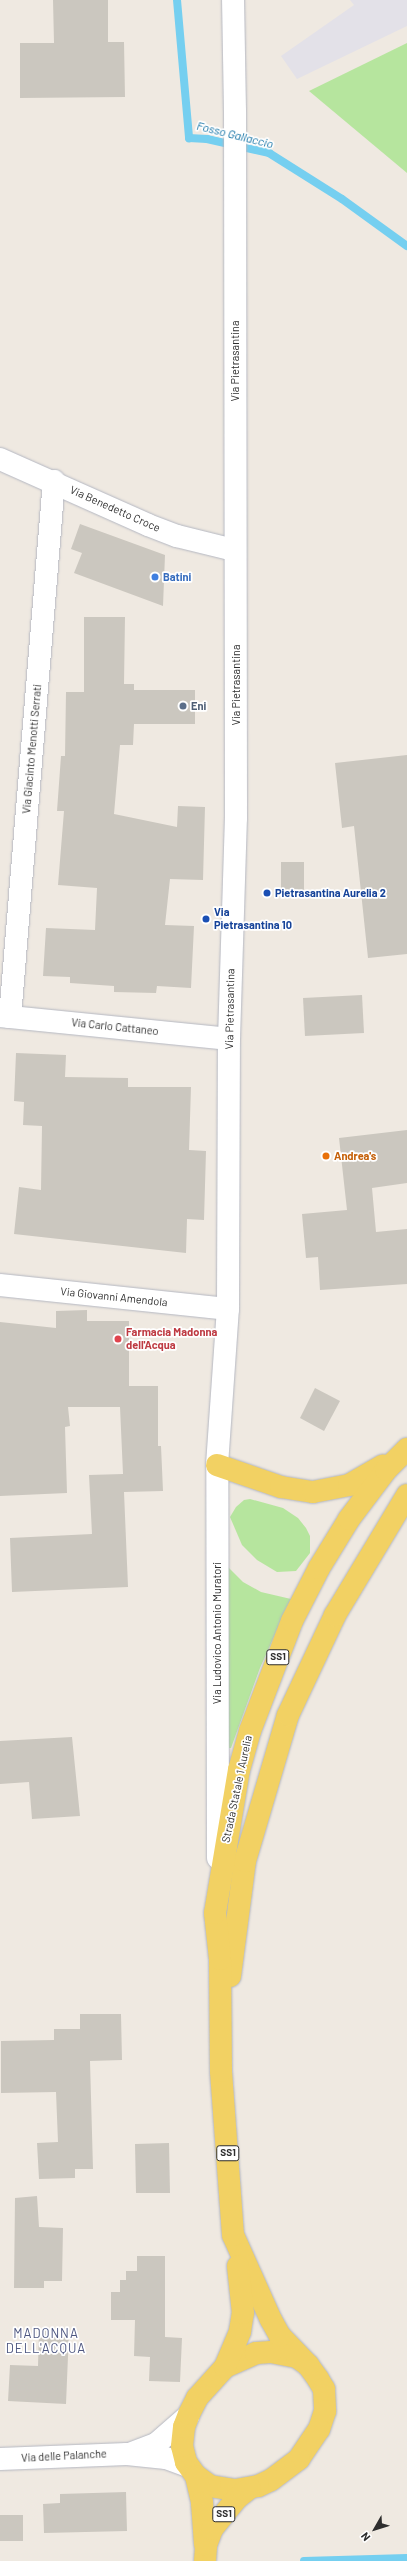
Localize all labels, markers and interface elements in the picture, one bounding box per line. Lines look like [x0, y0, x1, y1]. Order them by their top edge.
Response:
water label: Fosso Gallaccio [195, 119, 275, 151]
street label: Via Pietrasantina [228, 320, 242, 402]
street label: Via Benedetto Croce [68, 483, 162, 535]
place label: Batini [163, 570, 191, 584]
marker: Batini [150, 572, 160, 582]
street label: Via Pietrasantina [229, 644, 243, 726]
street label: Via Giacinto Menotti Serrati [20, 684, 44, 814]
place label: Eni [191, 699, 206, 713]
marker: Eni [178, 701, 188, 711]
place label: Pietrasantina Aurelia 2 [275, 886, 386, 900]
marker: Pietrasantina Aurelia 2 [262, 888, 272, 898]
place label: Via Pietrasantina 10 [214, 906, 292, 932]
marker: Via Pietrasantina 10 [201, 914, 211, 924]
street label: Via Pietrasantina [223, 968, 237, 1050]
street label: Via Carlo Cattaneo [71, 1016, 159, 1038]
place label: Andrea's [334, 1149, 376, 1163]
marker: Andrea's [321, 1151, 331, 1161]
street label: Via Giovanni Amendola [60, 1285, 168, 1309]
place label: Farmacia Madonna dell'Acqua [126, 1326, 217, 1352]
marker: Farmacia Madonna dell'Acqua [113, 1334, 123, 1344]
street label: Via Ludovico Antonio Muratori [210, 1562, 224, 1704]
road number: SS1 [266, 1649, 290, 1665]
street label: Strada Statale 1 Aurelia [219, 1734, 255, 1844]
road number: SS1 [216, 2145, 240, 2161]
district label: MADONNA DELL'ACQUA [6, 2326, 86, 2357]
street label: Via delle Palanche [21, 2447, 107, 2465]
road number: SS1 [212, 2506, 236, 2522]
north arrow [355, 2509, 395, 2549]
text: N [358, 2530, 373, 2544]

